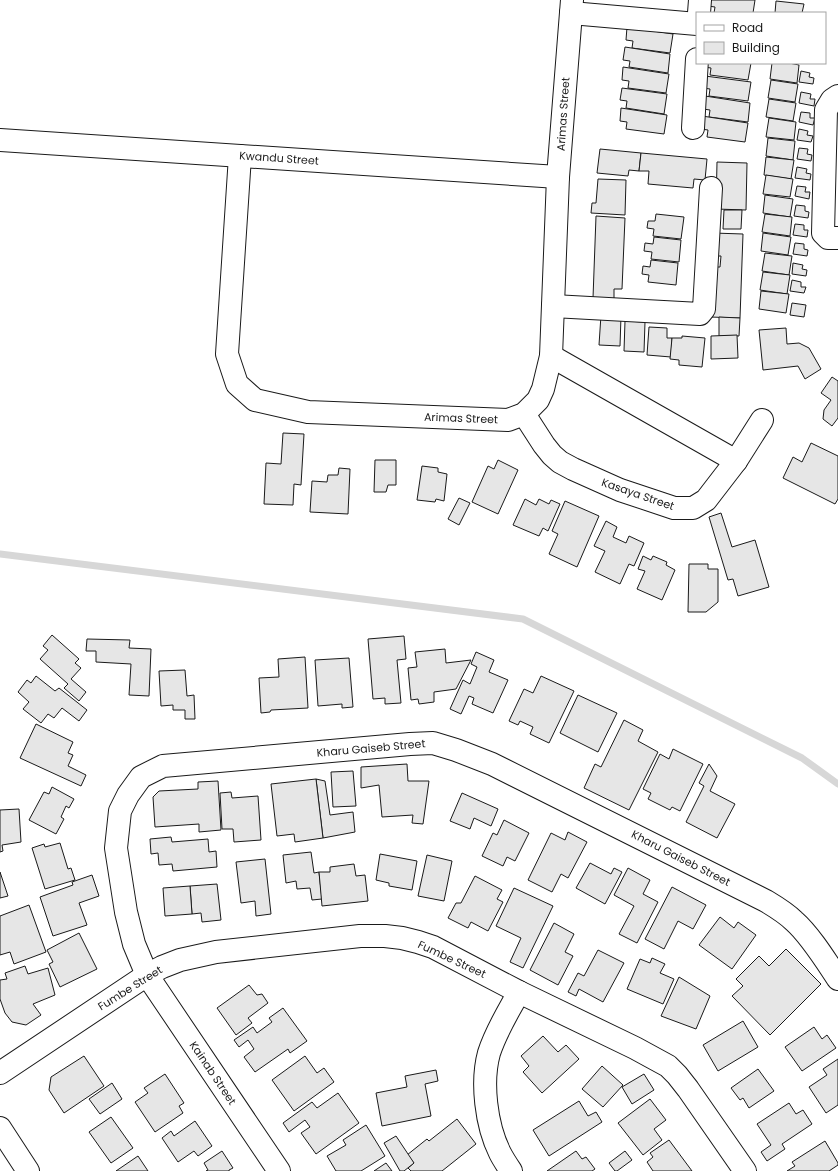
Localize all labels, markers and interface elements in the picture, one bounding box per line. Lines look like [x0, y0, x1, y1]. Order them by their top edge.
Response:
legend [696, 12, 826, 64]
text: Road [732, 19, 763, 36]
text: Building [732, 39, 780, 56]
street label: Arimas Street [552, 77, 574, 151]
street label: Kwandu Street [239, 147, 319, 169]
street label: Arimas Street [424, 409, 498, 427]
street label: Kasaya Street [599, 474, 677, 514]
street label: Kharu Gaiseb Street [316, 735, 426, 761]
street label: Kharu Gaiseb Street [629, 826, 733, 890]
street label: Fumbe Street [415, 936, 489, 982]
street label: Fumbe Street [95, 962, 165, 1014]
street label: Kainab Street [186, 1038, 240, 1108]

